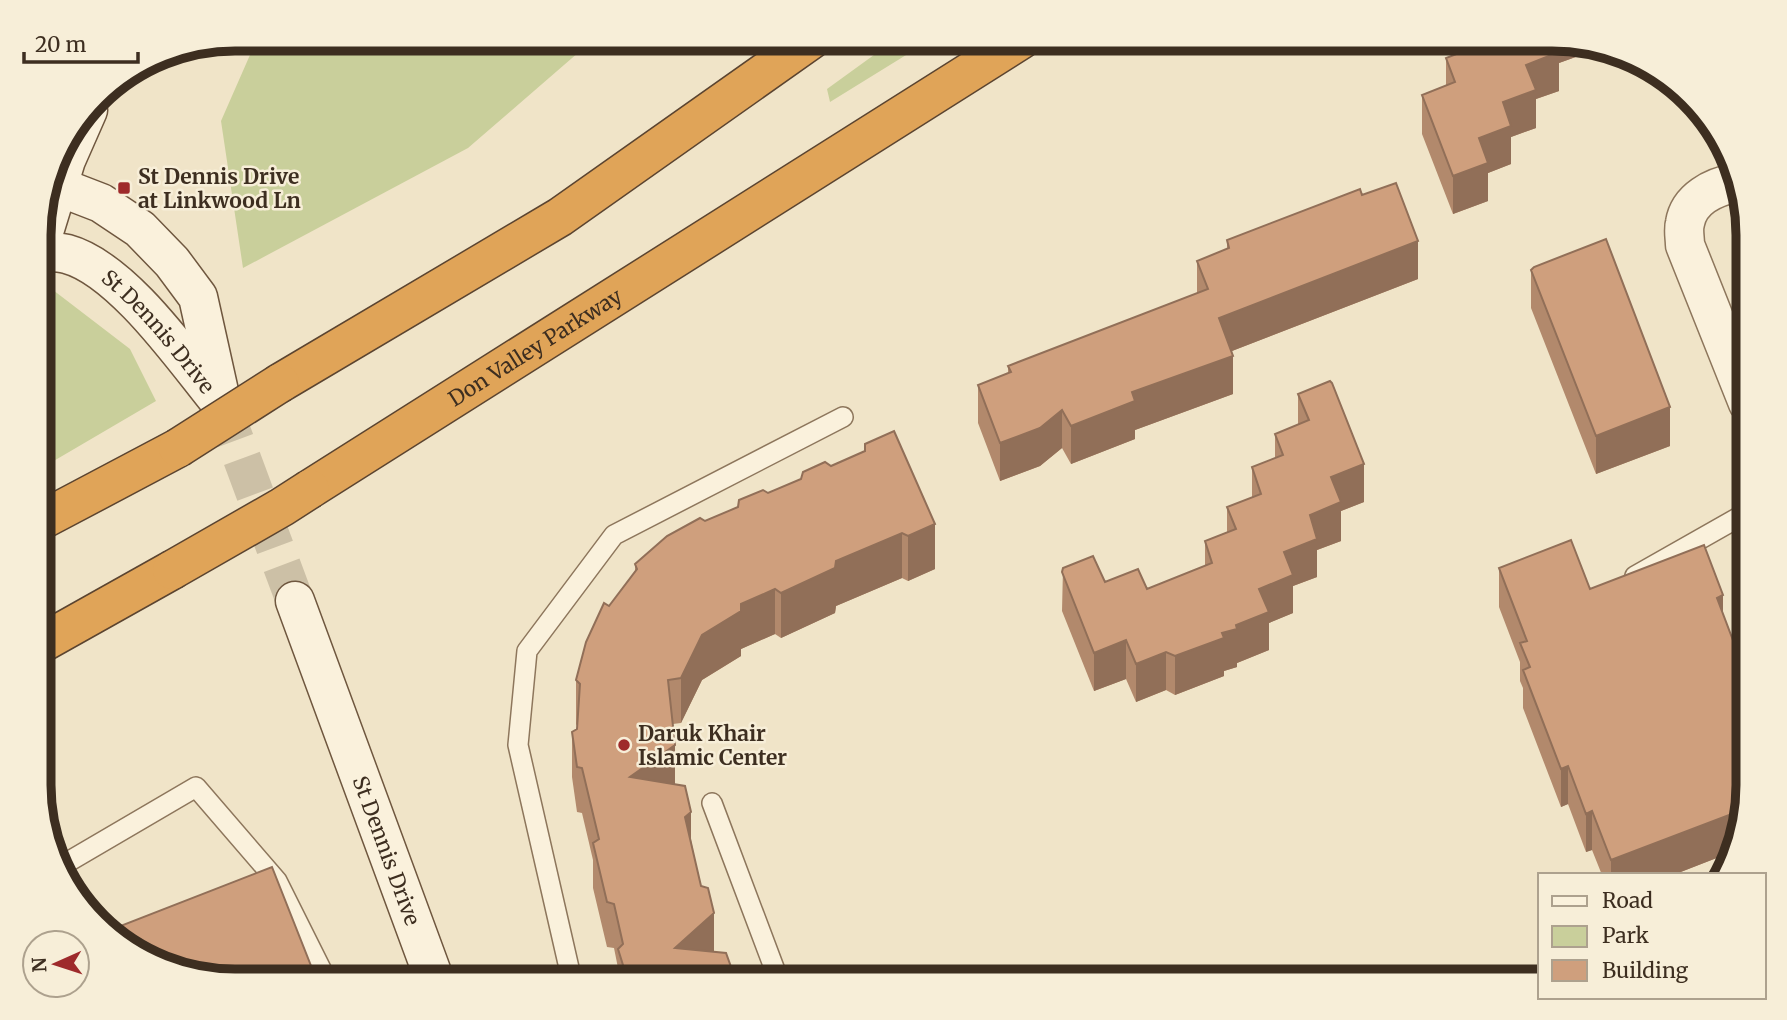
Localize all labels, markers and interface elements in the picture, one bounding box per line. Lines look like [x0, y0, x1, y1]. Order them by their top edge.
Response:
scale bar [24, 21, 138, 65]
text: 20 m [35, 31, 87, 58]
place label: St Dennis Drive at Linkwood Ln [138, 163, 301, 214]
marker: St Dennis Drive at Linkwood Ln [116, 180, 132, 196]
street label: St Dennis Drive [97, 263, 221, 399]
street label: Don Valley Parkway [443, 282, 627, 412]
place label: Daruk Khair Islamic Center [638, 720, 787, 771]
marker: Daruk Khair Islamic Center [616, 737, 632, 753]
street label: St Dennis Drive [347, 772, 427, 929]
legend [1538, 873, 1766, 999]
text: Road [1602, 887, 1653, 914]
text: Park [1602, 922, 1649, 949]
north arrow [21, 929, 91, 999]
text: N [27, 957, 51, 973]
text: Building [1602, 957, 1689, 984]

